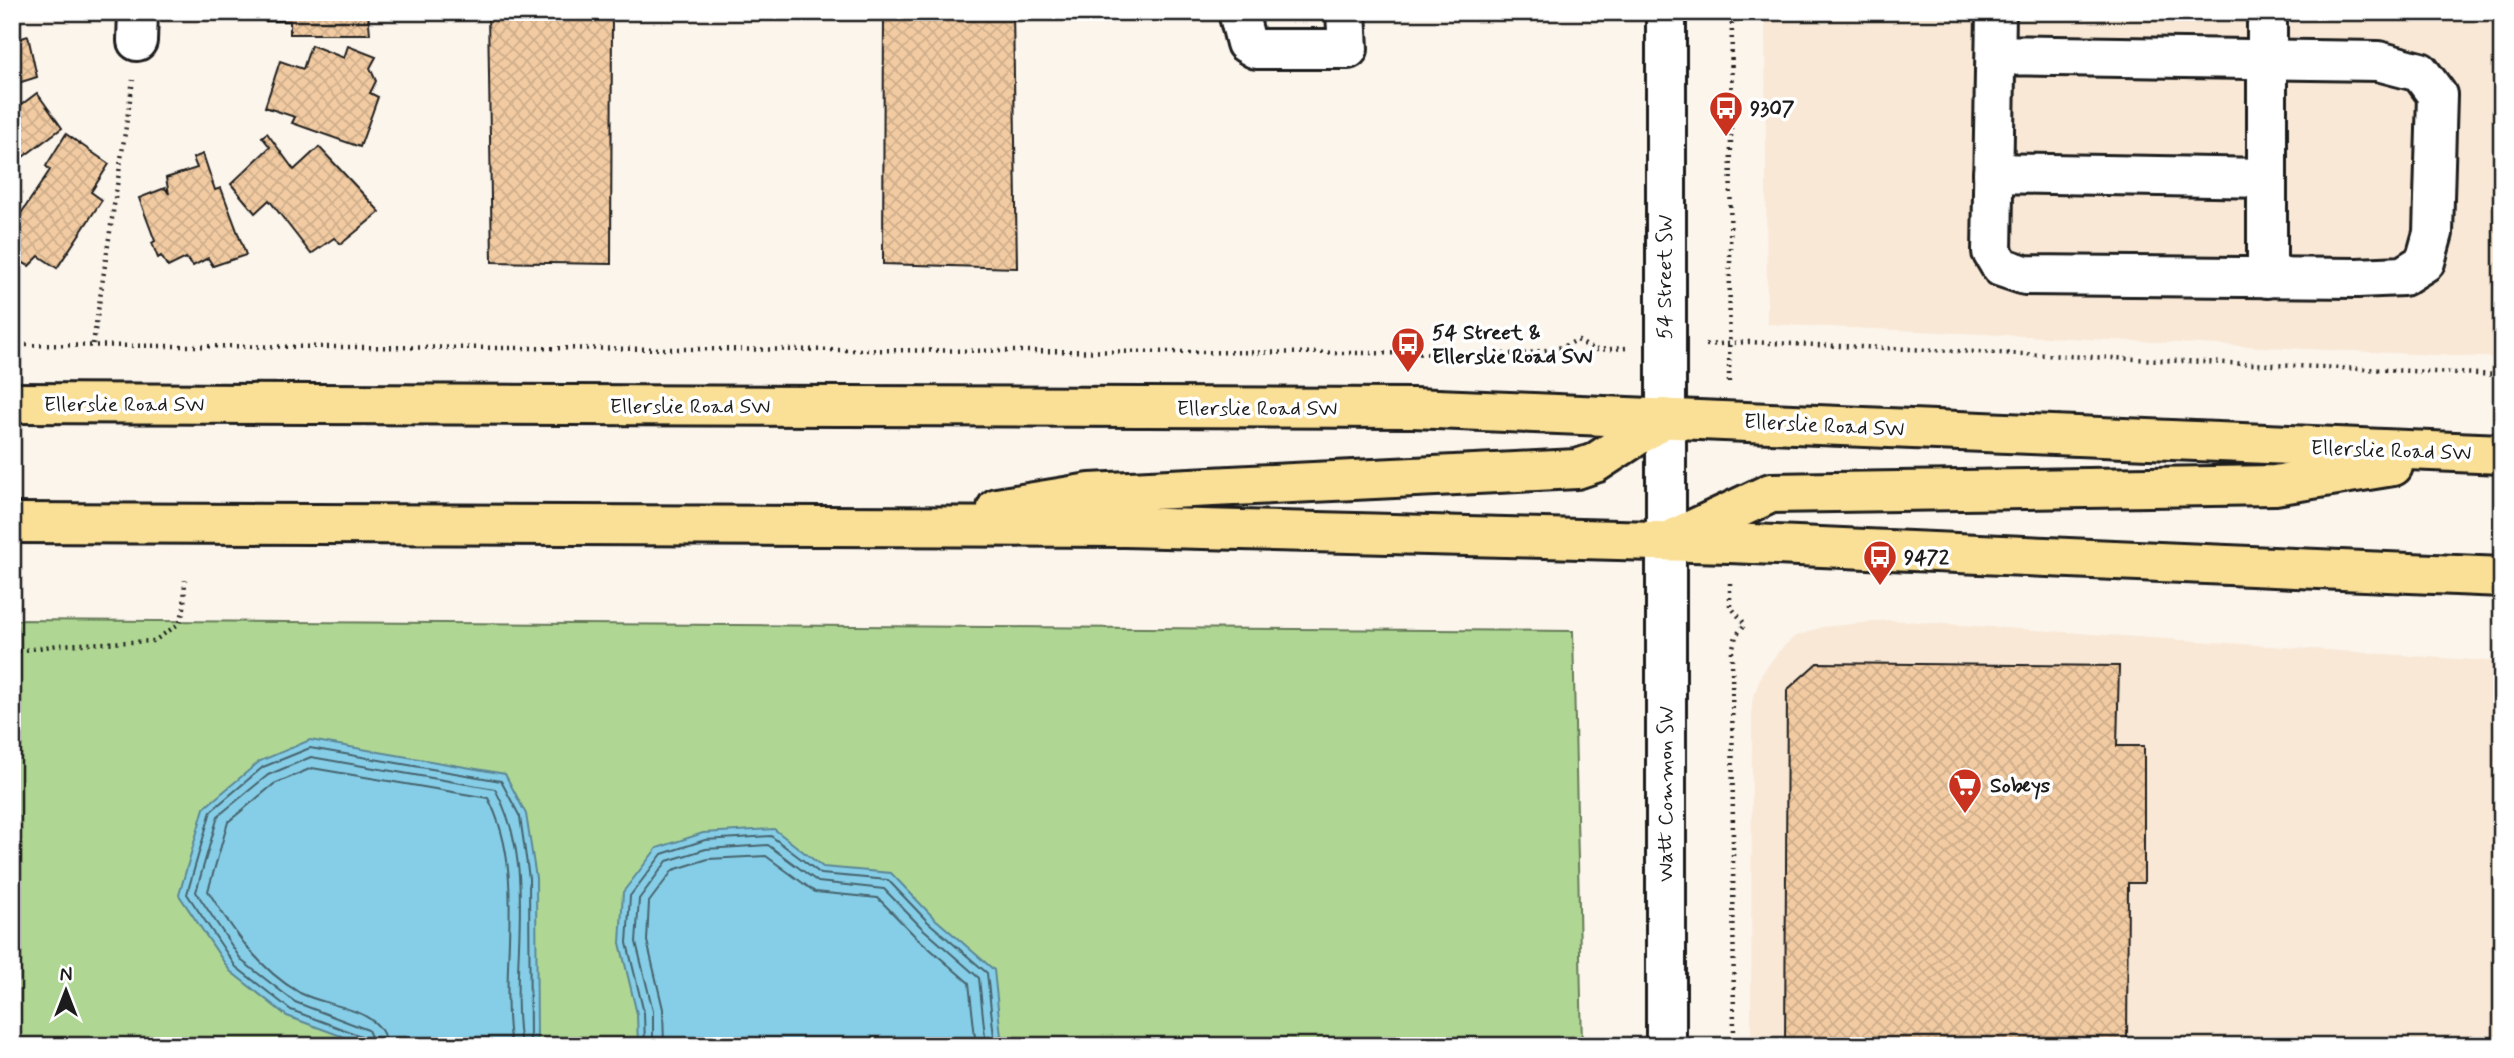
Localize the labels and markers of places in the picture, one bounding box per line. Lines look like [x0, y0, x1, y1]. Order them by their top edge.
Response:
bus stop icon: 9307 [1707, 89, 1745, 138]
place label: 9307 [1750, 95, 1795, 123]
place label: 54 Street & Ellerslie Road SW [1432, 319, 1592, 371]
bus stop icon: 54 Street & Ellerslie Road SW [1389, 325, 1427, 374]
bus stop icon: 9472 [1861, 538, 1899, 587]
place label: 9472 [1904, 544, 1950, 572]
supermarket icon: Sobeys [1946, 766, 1984, 815]
place label: Sobeys [1990, 772, 2051, 800]

